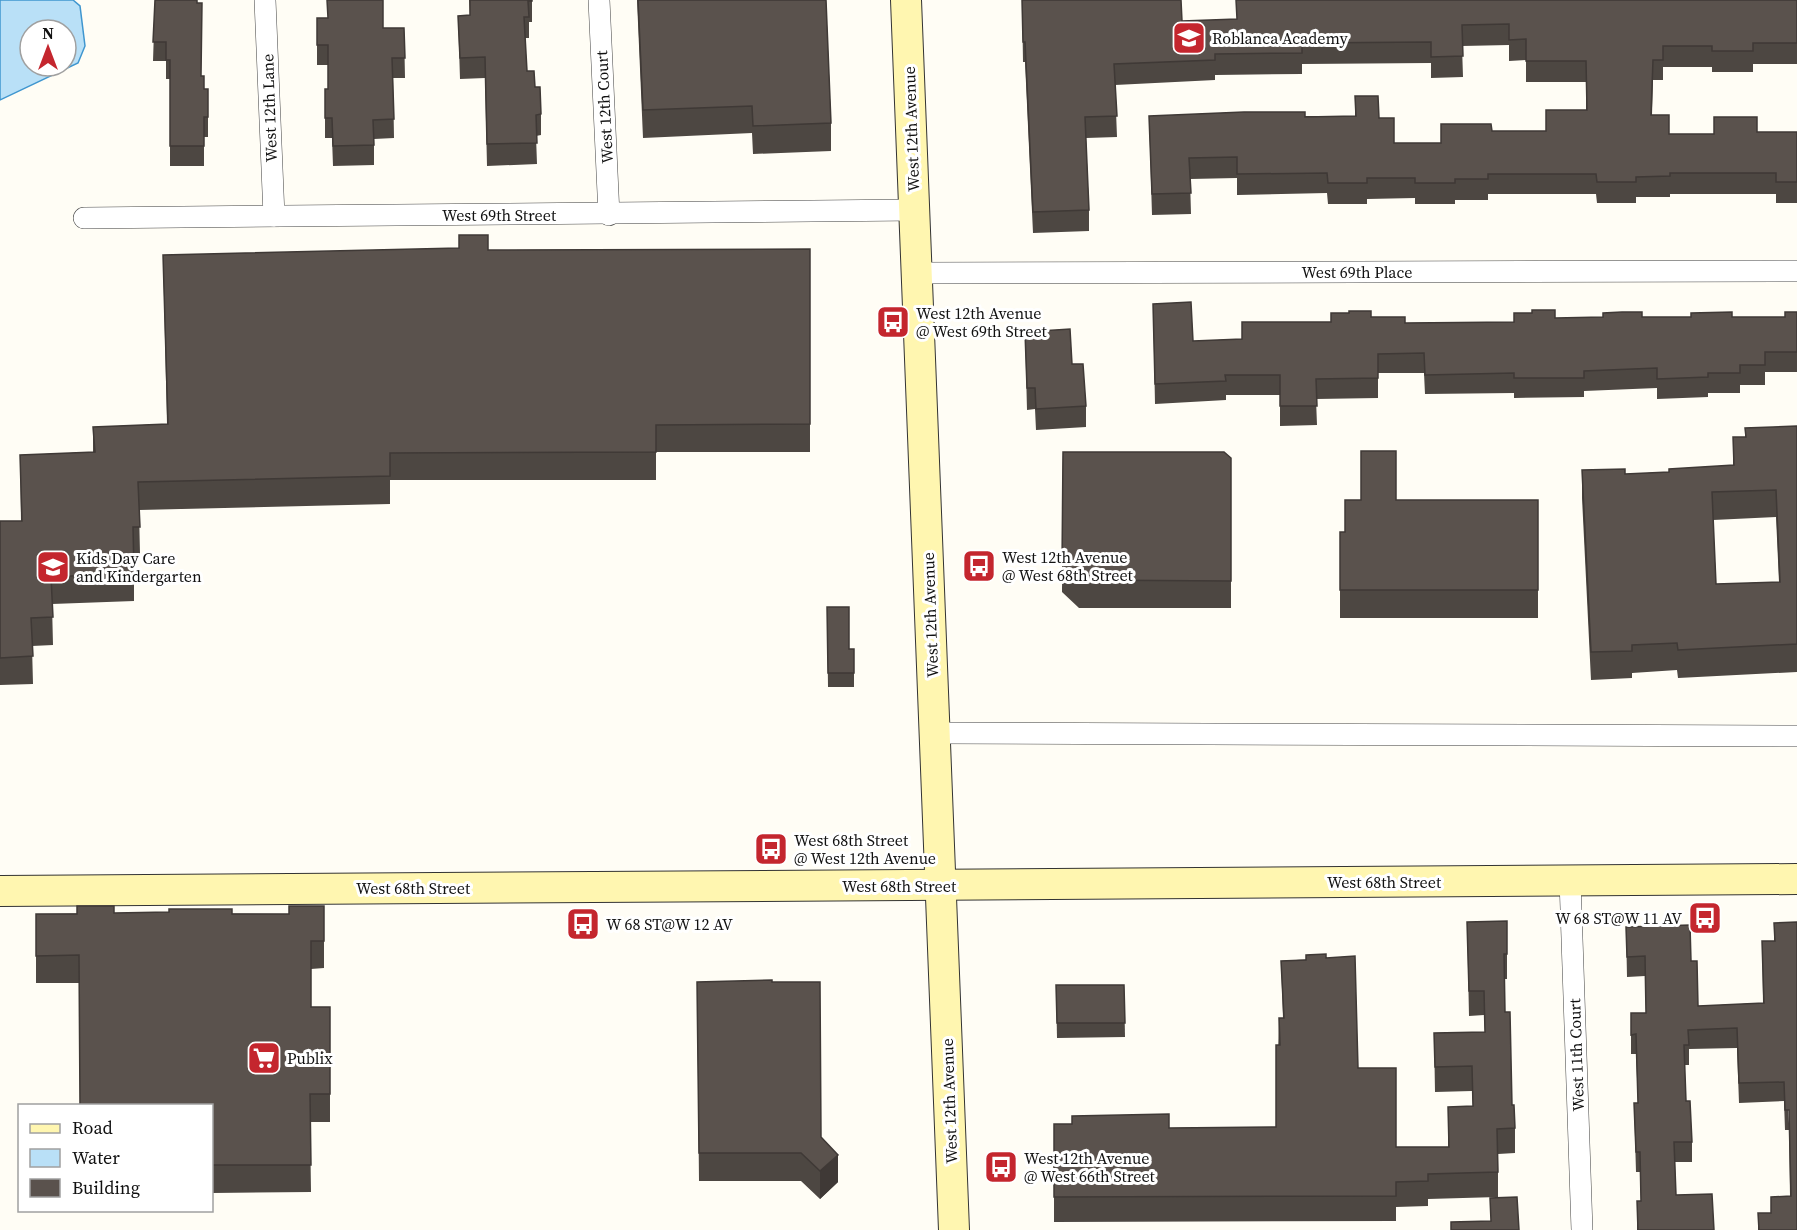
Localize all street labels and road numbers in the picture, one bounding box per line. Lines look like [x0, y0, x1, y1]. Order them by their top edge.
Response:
street label: West 12th Court [590, 49, 618, 164]
street label: West 12th Lane [256, 54, 282, 162]
street label: West 12th Avenue [898, 66, 924, 192]
street label: West 69th Street [442, 204, 557, 226]
street label: West 69th Place [1302, 261, 1412, 283]
street label: West 12th Avenue [917, 552, 943, 678]
street label: West 68th Street [1327, 871, 1442, 893]
street label: West 68th Street [842, 875, 957, 897]
street label: West 68th Street [356, 877, 471, 899]
street label: West 11th Court [1563, 997, 1589, 1112]
street label: West 12th Avenue [936, 1038, 962, 1164]

